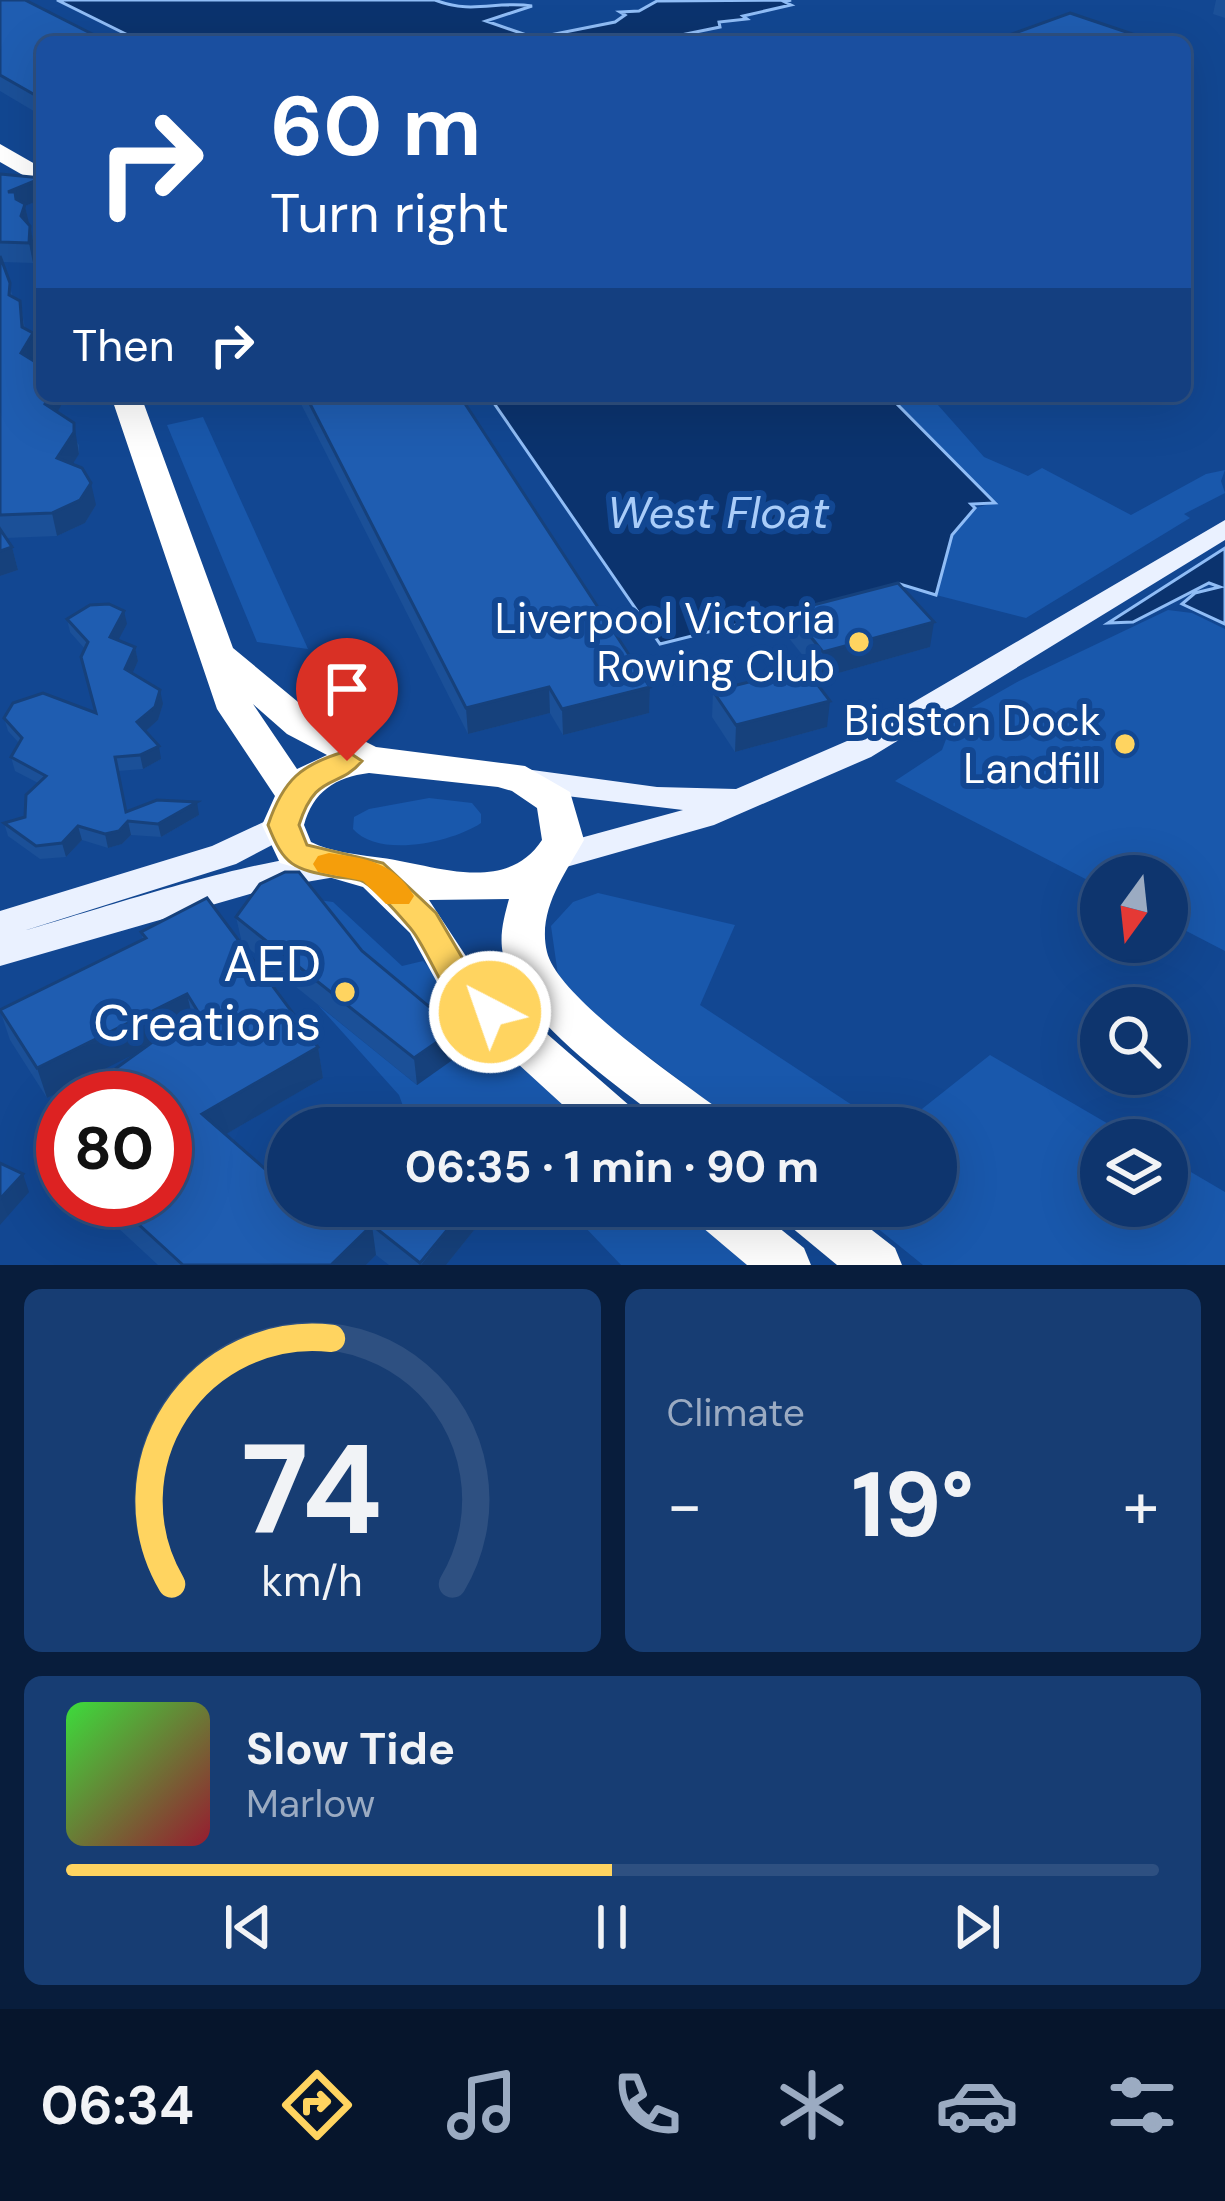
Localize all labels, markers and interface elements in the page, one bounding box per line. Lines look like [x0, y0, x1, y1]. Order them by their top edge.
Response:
text: 60 m [270, 72, 481, 181]
icon: right [72, 84, 228, 240]
text: Turn right [270, 178, 509, 249]
icon: right [199, 312, 265, 378]
text: Then [72, 316, 175, 375]
water label: West Float [607, 483, 830, 542]
place label: Liverpool Victoria Rowing Club [495, 591, 835, 694]
marker: Liverpool Victoria Rowing Club [846, 629, 872, 655]
pin [296, 638, 398, 761]
icon: arrive [314, 656, 380, 722]
place label: Bidston Dock Landfill [844, 693, 1101, 796]
marker: Bidston Dock Landfill [1112, 731, 1138, 757]
north arrow [1080, 855, 1188, 963]
map controls [1080, 855, 1188, 1227]
place label: AED Creations [93, 930, 321, 1056]
position arrow [427, 949, 553, 1075]
marker: AED Creations [332, 979, 358, 1005]
button: search [1080, 987, 1188, 1095]
speed limit sign: 80 [36, 1071, 192, 1227]
button: layers [1080, 1119, 1188, 1227]
text: 06:35 · 1 min · 90 m [405, 1137, 819, 1196]
text: Climate [667, 1387, 805, 1438]
text: 74 [242, 1409, 383, 1572]
text: 19° [851, 1447, 974, 1564]
text: − [667, 1463, 703, 1548]
text: + [1123, 1463, 1159, 1548]
text: km/h [262, 1552, 363, 1608]
text: Slow Tide [246, 1719, 455, 1778]
text: Marlow [246, 1778, 375, 1829]
icon: previous [215, 1894, 281, 1960]
icon: pause [579, 1894, 645, 1960]
icon: next [944, 1894, 1010, 1960]
icon: directions [275, 2063, 359, 2147]
icon: music [440, 2063, 524, 2147]
icon: phone [605, 2063, 689, 2147]
icon: climate [770, 2063, 854, 2147]
icon: car [935, 2063, 1019, 2147]
icon: filters [1100, 2063, 1184, 2147]
text: 06:34 [41, 2070, 194, 2141]

